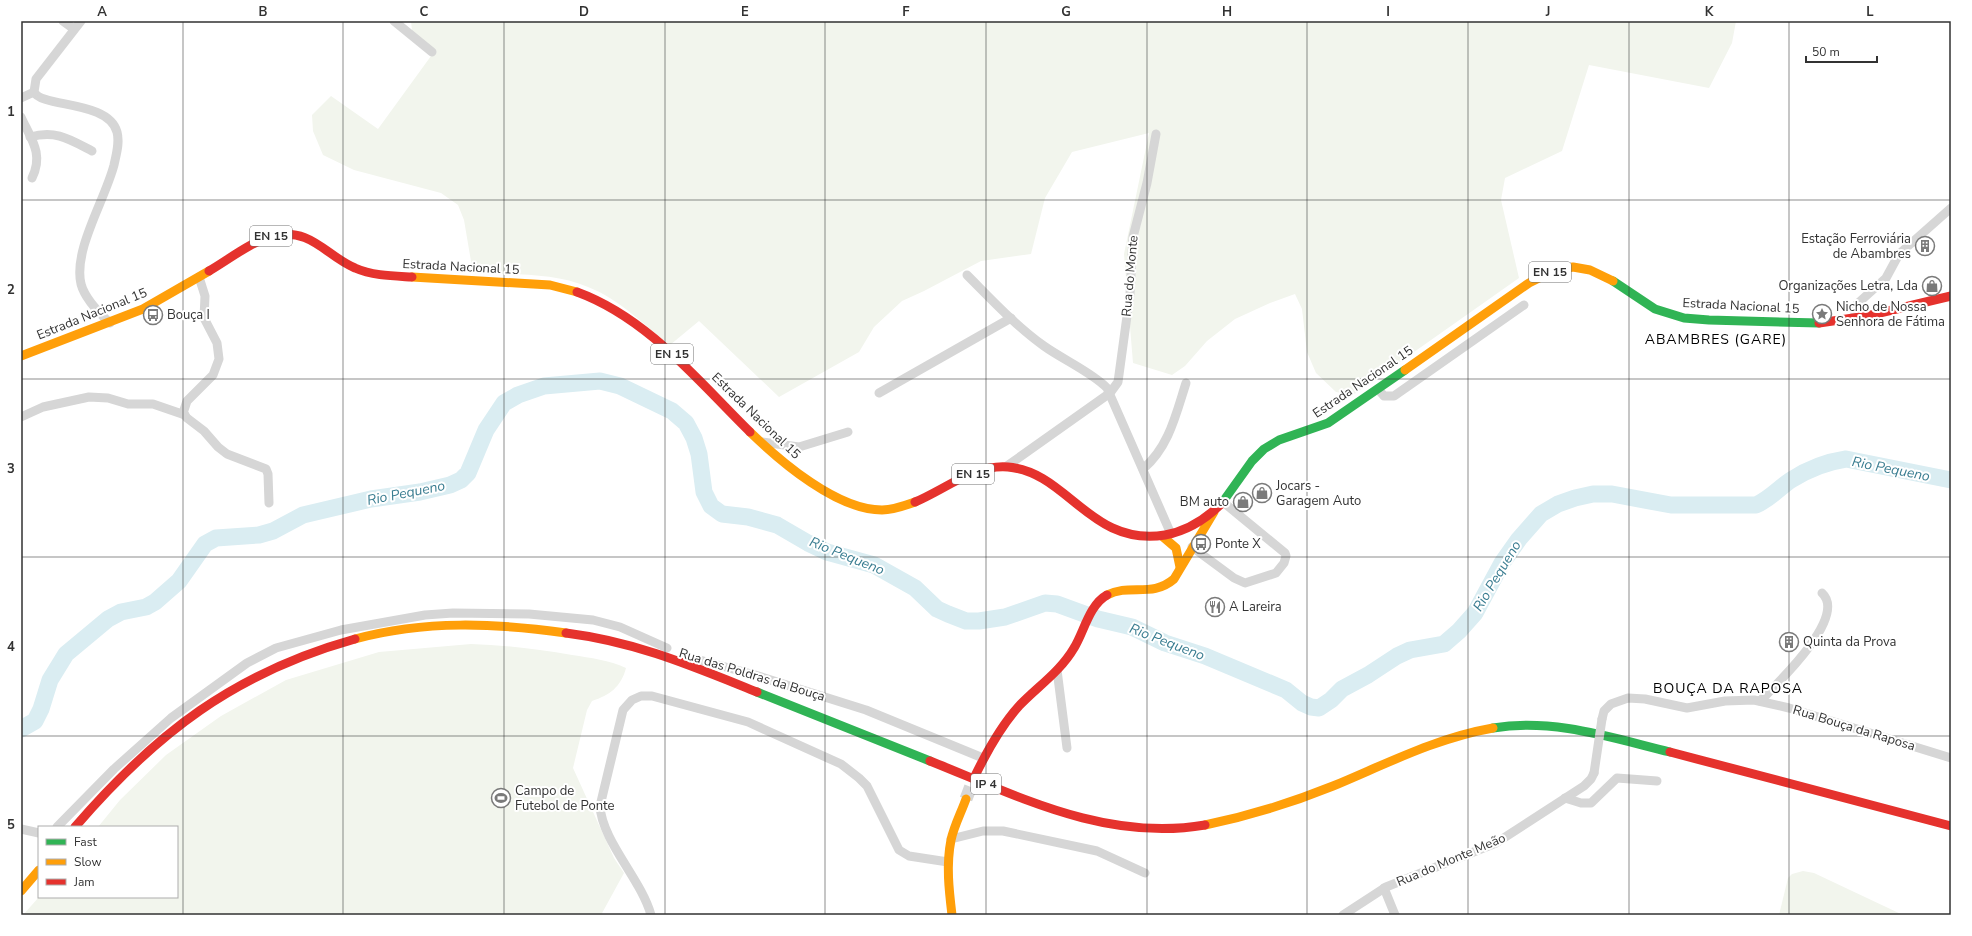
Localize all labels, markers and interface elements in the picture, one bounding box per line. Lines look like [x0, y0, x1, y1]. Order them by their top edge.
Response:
text: A [97, 3, 107, 21]
text: B [259, 3, 268, 21]
text: C [420, 3, 429, 21]
text: D [579, 3, 589, 21]
text: E [741, 3, 749, 21]
text: F [902, 3, 910, 21]
text: G [1061, 3, 1071, 21]
text: H [1222, 3, 1232, 21]
text: I [1386, 3, 1390, 21]
text: J [1545, 3, 1550, 21]
text: K [1705, 3, 1714, 21]
text: L [1866, 3, 1874, 21]
scale bar [1806, 38, 1877, 64]
text: 50 m [1812, 44, 1840, 60]
text: 1 [7, 103, 15, 121]
road number: EN 15 [250, 226, 292, 246]
place label: Estação Ferroviária de Abambres [1801, 230, 1911, 263]
street label: Rua do Monte [1117, 235, 1143, 317]
building icon: Estação Ferroviária de Abambres [1914, 235, 1936, 257]
street label: Estrada Nacional 15 [402, 255, 520, 279]
road number: EN 15 [1529, 262, 1571, 282]
shop icon: Organizações Letra, Lda [1921, 275, 1943, 297]
place label: Organizações Letra, Lda [1778, 277, 1918, 295]
text: 2 [7, 281, 15, 299]
street label: Estrada Nacional 15 [34, 284, 150, 344]
street label: Estrada Nacional 15 [1682, 294, 1800, 318]
place label: Nicho de Nossa Senhora de Fátima [1836, 298, 1945, 331]
place icon: Nicho de Nossa Senhora de Fátima [1811, 303, 1833, 325]
bus stop icon: Bouça I [142, 304, 164, 326]
place label: Bouça I [167, 306, 210, 324]
district label: ABAMBRES (GARE) [1645, 330, 1787, 349]
street label: Estrada Nacional 15 [1309, 342, 1417, 422]
road number: EN 15 [651, 344, 693, 364]
street label: Estrada Nacional 15 [708, 369, 805, 463]
water label: Rio Pequeno [1850, 452, 1932, 486]
text: 3 [7, 460, 15, 478]
road number: EN 15 [952, 464, 994, 484]
water label: Rio Pequeno [365, 476, 447, 510]
place label: Jocars - Garagem Auto [1275, 477, 1361, 510]
shop icon: Jocars - Garagem Auto [1251, 482, 1273, 504]
shop icon: BM auto [1232, 491, 1254, 513]
place label: BM auto [1180, 493, 1229, 511]
water label: Rio Pequeno [807, 532, 887, 580]
bus stop icon: Ponte X [1190, 533, 1212, 555]
place label: Ponte X [1215, 535, 1261, 553]
water label: Rio Pequeno [1468, 537, 1526, 615]
restaurant icon: A Lareira [1204, 596, 1226, 618]
place label: A Lareira [1229, 598, 1282, 616]
water label: Rio Pequeno [1127, 619, 1208, 665]
building icon: Quinta da Prova [1778, 631, 1800, 653]
place label: Quinta da Prova [1803, 633, 1897, 651]
text: 4 [7, 638, 15, 656]
street label: Rua das Poldras da Bouça [677, 644, 827, 706]
district label: BOUÇA DA RAPOSA [1653, 679, 1803, 698]
street label: Rua Bouça da Raposa [1791, 701, 1917, 755]
road number: IP 4 [971, 774, 1001, 794]
place label: Campo de Futebol de Ponte [515, 782, 615, 815]
sports icon: Campo de Futebol de Ponte [490, 787, 512, 809]
text: 5 [7, 816, 15, 834]
legend [38, 826, 178, 898]
street label: Rua do Monte Meão [1394, 829, 1508, 891]
text: Fast [74, 834, 97, 850]
text: Slow [74, 854, 102, 870]
text: Jam [73, 874, 95, 890]

